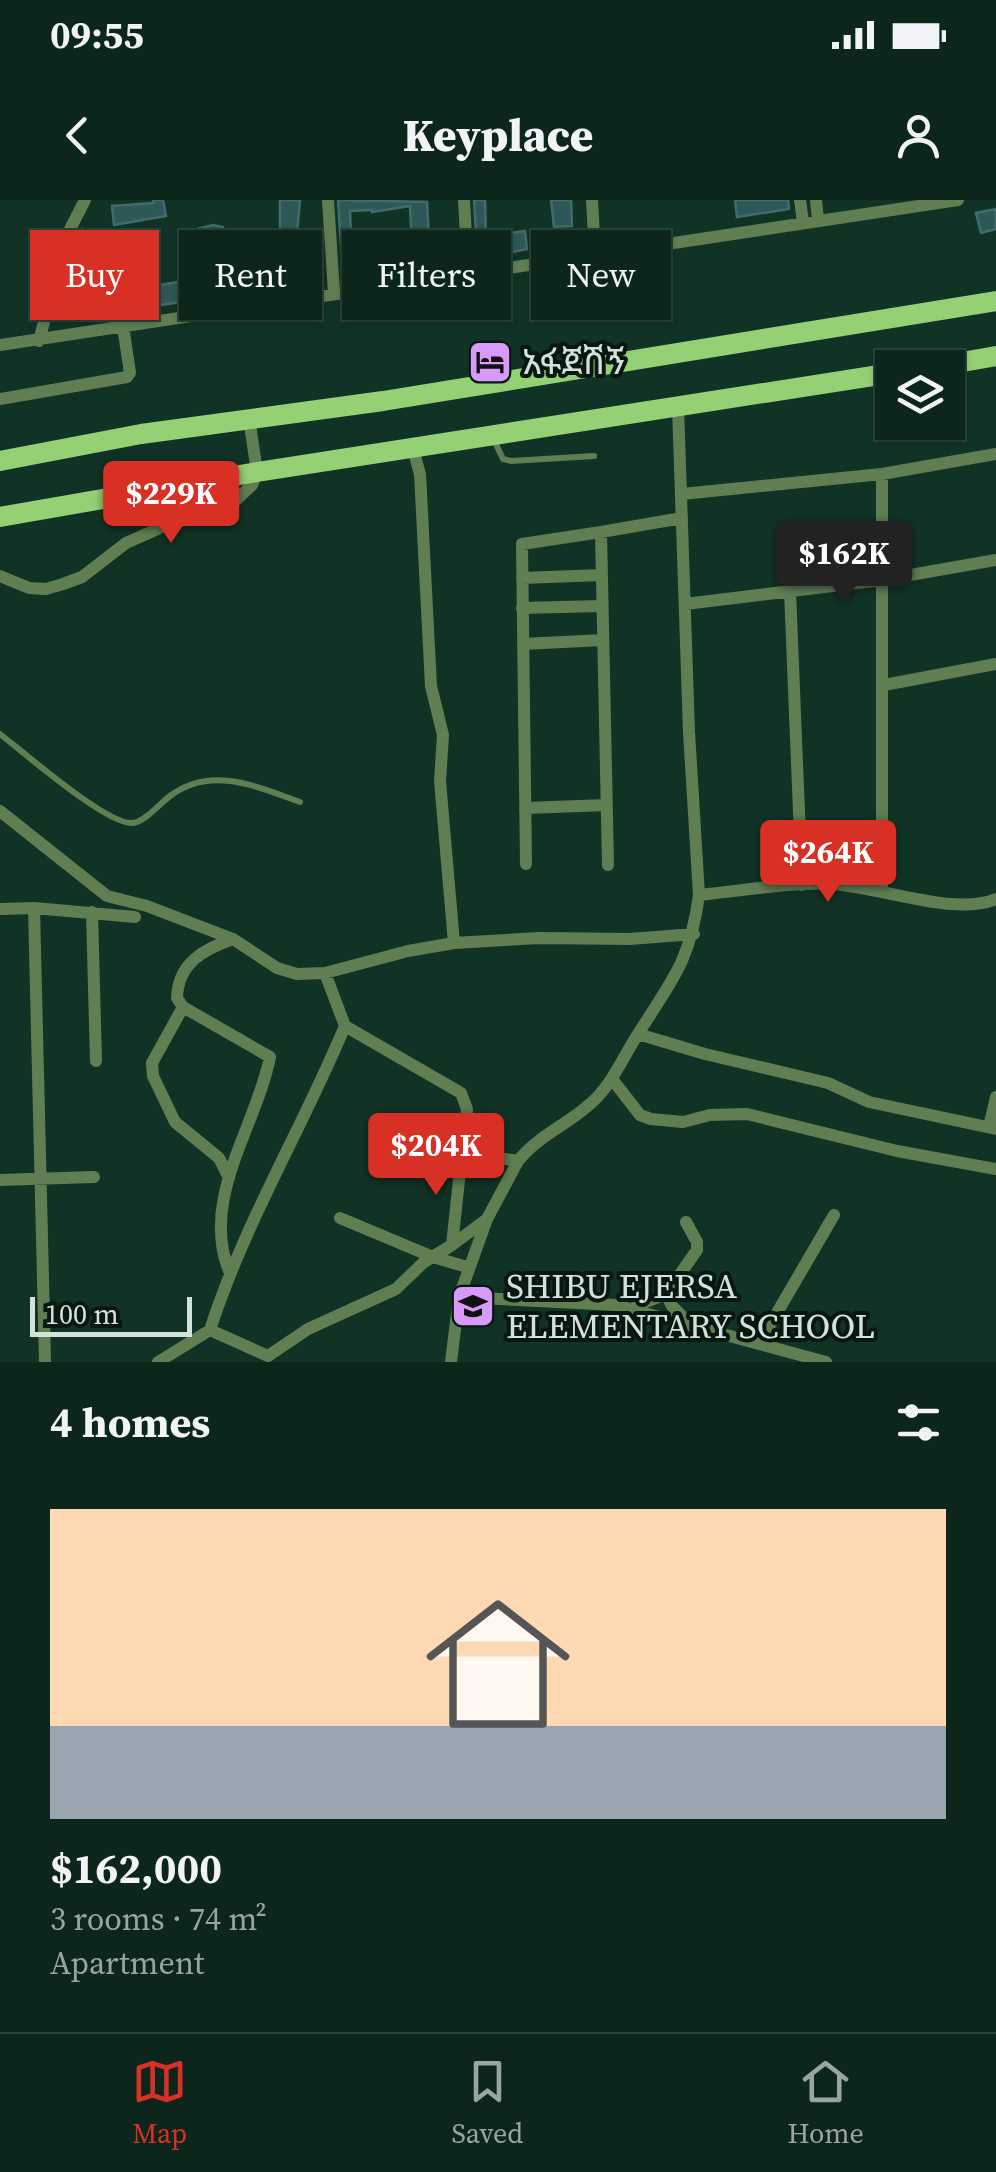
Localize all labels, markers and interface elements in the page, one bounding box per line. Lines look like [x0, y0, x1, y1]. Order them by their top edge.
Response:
text: 09:55 [50, 9, 144, 61]
text: Keyplace [403, 104, 593, 166]
icon: back [50, 108, 105, 163]
icon: person [891, 108, 946, 163]
chip: Buy [30, 230, 159, 320]
chip: Rent [179, 230, 322, 320]
chip: Filters [342, 230, 511, 320]
chip: New [531, 230, 671, 320]
place label: አፋጀሽኝ [522, 338, 625, 386]
hotel icon: አፋጀሽኝ [467, 339, 513, 385]
map controls [875, 350, 965, 440]
button: layers [875, 350, 965, 440]
pin: $229K [101, 461, 241, 546]
text: $229K [125, 471, 217, 515]
pin: $162K [774, 521, 914, 606]
text: $162K [798, 531, 890, 575]
pin: $264K [758, 820, 898, 905]
text: $264K [782, 830, 874, 874]
pin: $204K [366, 1113, 506, 1198]
text: $204K [390, 1123, 482, 1167]
place label: SHIBU EJERSA ELEMENTARY SCHOOL [506, 1262, 875, 1350]
school or university icon: SHIBU EJERSA ELEMENTARY SCHOOL [450, 1283, 496, 1329]
scale bar [30, 1292, 192, 1336]
text: 100 m [45, 1295, 119, 1333]
text: 4 homes [50, 1393, 210, 1451]
icon: filters [891, 1395, 946, 1450]
icon: home [408, 1574, 588, 1754]
text: $162,000 [50, 1839, 222, 1897]
text: 3 rooms · 74 m² [50, 1897, 267, 1941]
text: Apartment [50, 1941, 204, 1985]
tab: Map [132, 2054, 187, 2152]
tab: Saved [451, 2054, 523, 2152]
tab: Home [787, 2054, 864, 2152]

